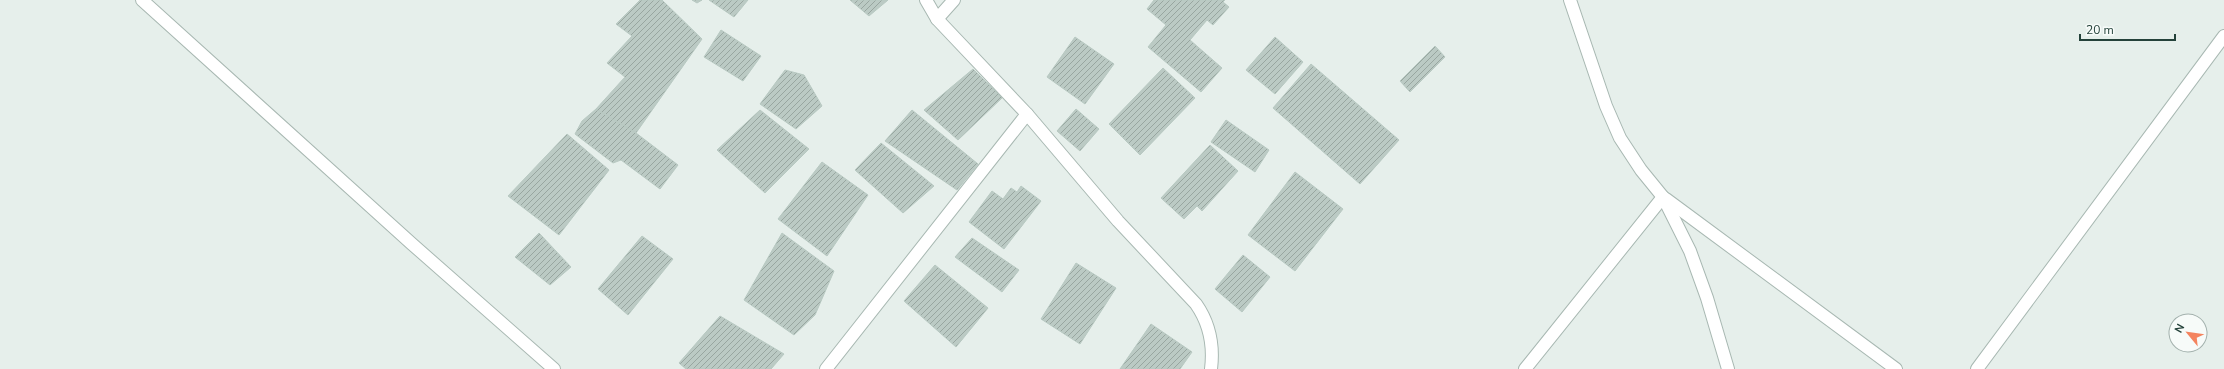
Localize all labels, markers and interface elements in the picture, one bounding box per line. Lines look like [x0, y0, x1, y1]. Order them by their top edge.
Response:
scale bar [2080, 16, 2175, 42]
text: 20 m [2086, 22, 2114, 38]
north arrow [2168, 313, 2208, 353]
text: N [2171, 321, 2188, 336]

